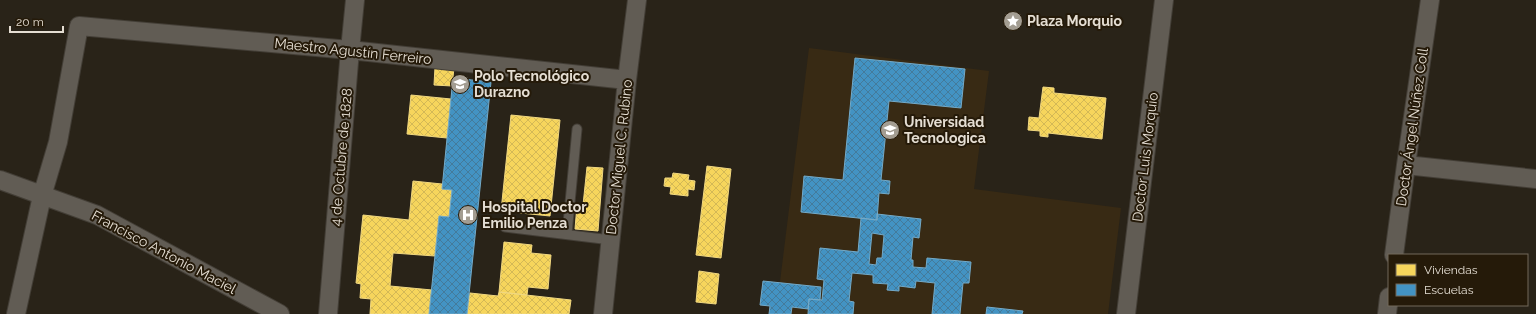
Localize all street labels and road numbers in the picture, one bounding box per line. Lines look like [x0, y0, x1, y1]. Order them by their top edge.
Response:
street label: Maestro Agustín Ferreiro [274, 35, 432, 67]
street label: Doctor Ángel Núñez Coll [1392, 47, 1431, 207]
street label: Doctor Miguel C. Rubino [603, 79, 635, 235]
street label: 4 de Octubre de 1828 [327, 87, 355, 227]
street label: Doctor Luis Morquio [1129, 91, 1161, 223]
street label: Francisco Antonio Maciel [89, 207, 239, 297]

